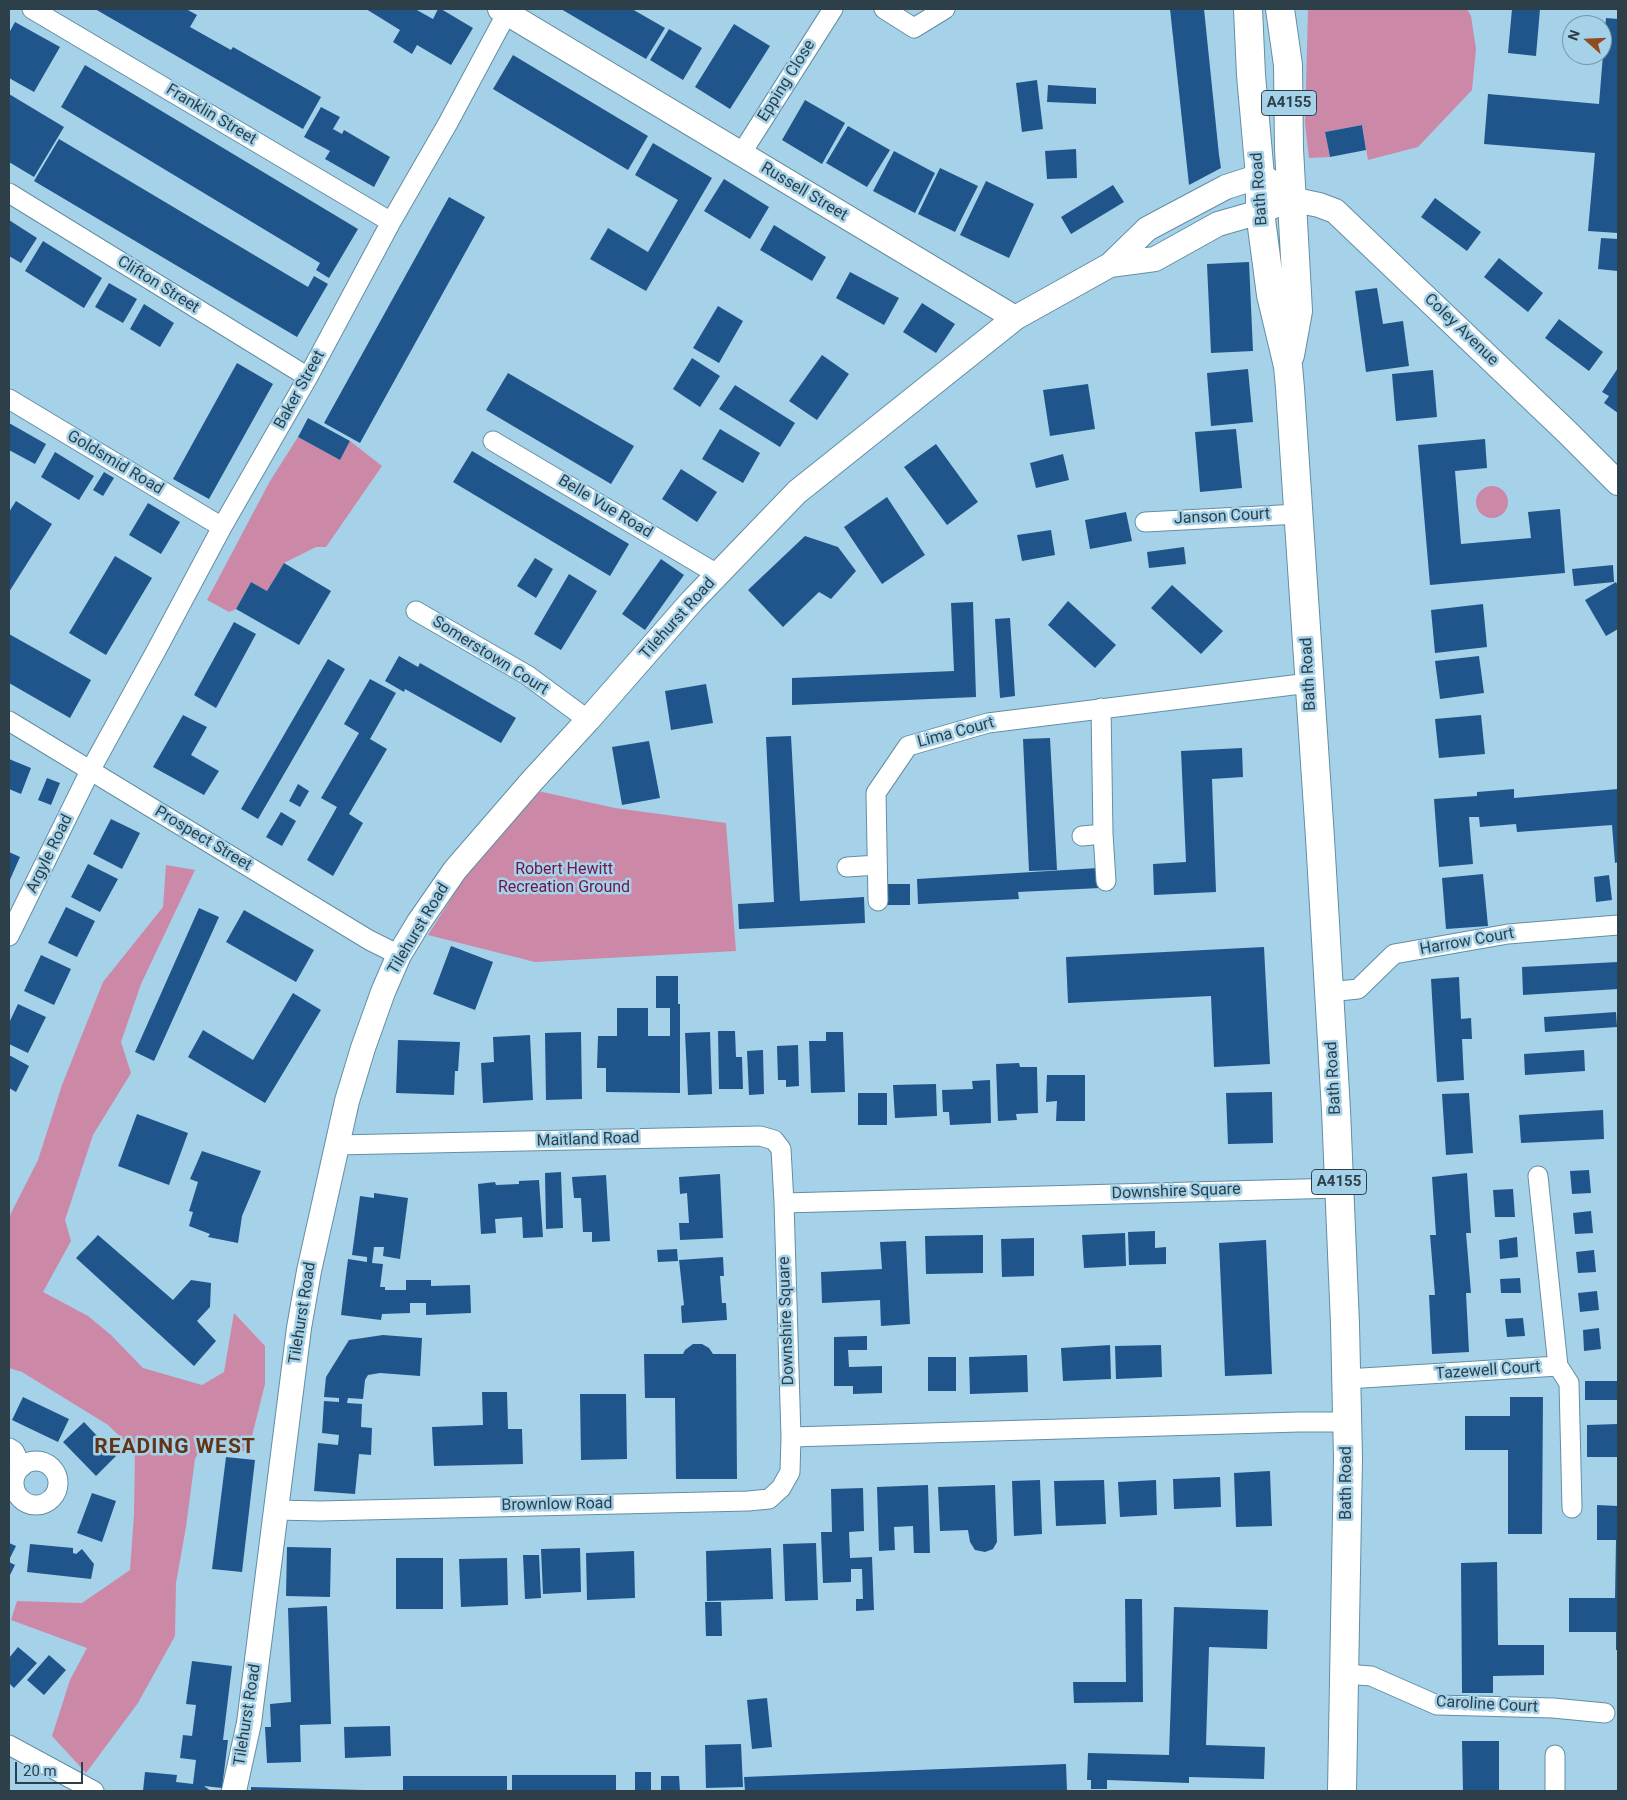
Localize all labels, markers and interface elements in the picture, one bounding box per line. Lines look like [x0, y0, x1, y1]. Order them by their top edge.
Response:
north arrow [1562, 15, 1612, 65]
text: N [1565, 28, 1583, 43]
street label: Epping Close [754, 37, 820, 125]
street label: Franklin Street [162, 80, 260, 150]
road number: A4155 [1262, 90, 1316, 116]
street label: Bath Road [1248, 152, 1272, 226]
street label: Russell Street [757, 159, 851, 225]
street label: Clifton Street [113, 252, 203, 318]
street label: Coley Avenue [1420, 290, 1502, 370]
street label: Baker Street [271, 347, 329, 433]
street label: Goldsmid Road [63, 427, 167, 499]
street label: Belle Vue Road [554, 471, 656, 543]
street label: Janson Court [1174, 505, 1270, 529]
street label: Tilehurst Road [636, 574, 720, 664]
street label: Somerstown Court [428, 613, 552, 699]
street label: Bath Road [1297, 637, 1321, 711]
street label: Lima Court [916, 714, 996, 752]
street label: Prospect Street [151, 802, 255, 876]
street label: Argyle Road [23, 811, 77, 897]
park label: Robert Hewitt Recreation Ground [498, 860, 630, 898]
street label: Tilehurst Road [384, 880, 454, 978]
street label: Harrow Court [1418, 924, 1516, 960]
street label: Bath Road [1322, 1041, 1346, 1115]
street label: Maitland Road [536, 1129, 640, 1151]
road number: A4155 [1312, 1170, 1366, 1194]
street label: Downshire Square [1111, 1180, 1241, 1204]
street label: Downshire Square [775, 1256, 799, 1386]
street label: Tilehurst Road [285, 1261, 321, 1365]
street label: Tazewell Court [1435, 1358, 1541, 1384]
district label: READING WEST [93, 1435, 257, 1461]
street label: Bath Road [1337, 1446, 1357, 1520]
street label: Brownlow Road [501, 1494, 613, 1516]
street label: Tilehurst Road [230, 1663, 266, 1767]
street label: Caroline Court [1436, 1693, 1538, 1717]
scale bar [18, 1752, 85, 1784]
text: 20 m [23, 1762, 57, 1780]

